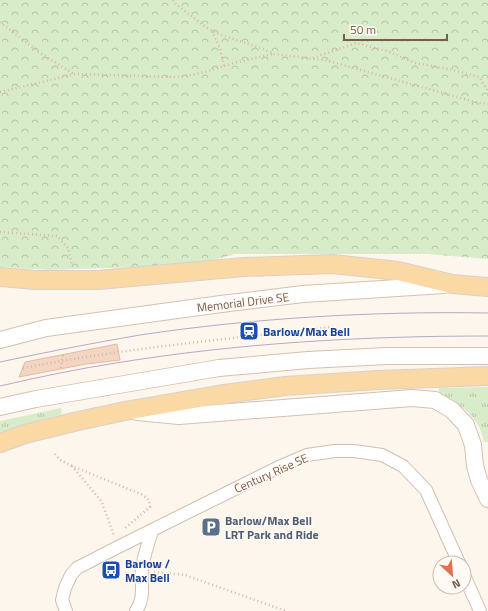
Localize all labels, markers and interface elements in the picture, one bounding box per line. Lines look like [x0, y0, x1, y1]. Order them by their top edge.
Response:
scale bar [344, 16, 447, 42]
text: 50 m [350, 20, 376, 39]
street label: Memorial Drive SE [196, 287, 291, 317]
station icon: Barlow/Max Bell [238, 320, 260, 342]
place label: Barlow/Max Bell [263, 322, 350, 341]
street label: Century Rise SE [231, 448, 311, 498]
place label: Barlow/Max Bell LRT Park and Ride [225, 511, 319, 544]
parking icon: Barlow/Max Bell LRT Park and Ride [200, 516, 222, 538]
place label: Barlow / Max Bell [125, 554, 170, 587]
north arrow [432, 555, 472, 595]
bus stop icon: Barlow / Max Bell [100, 559, 122, 581]
text: N [449, 575, 463, 593]

